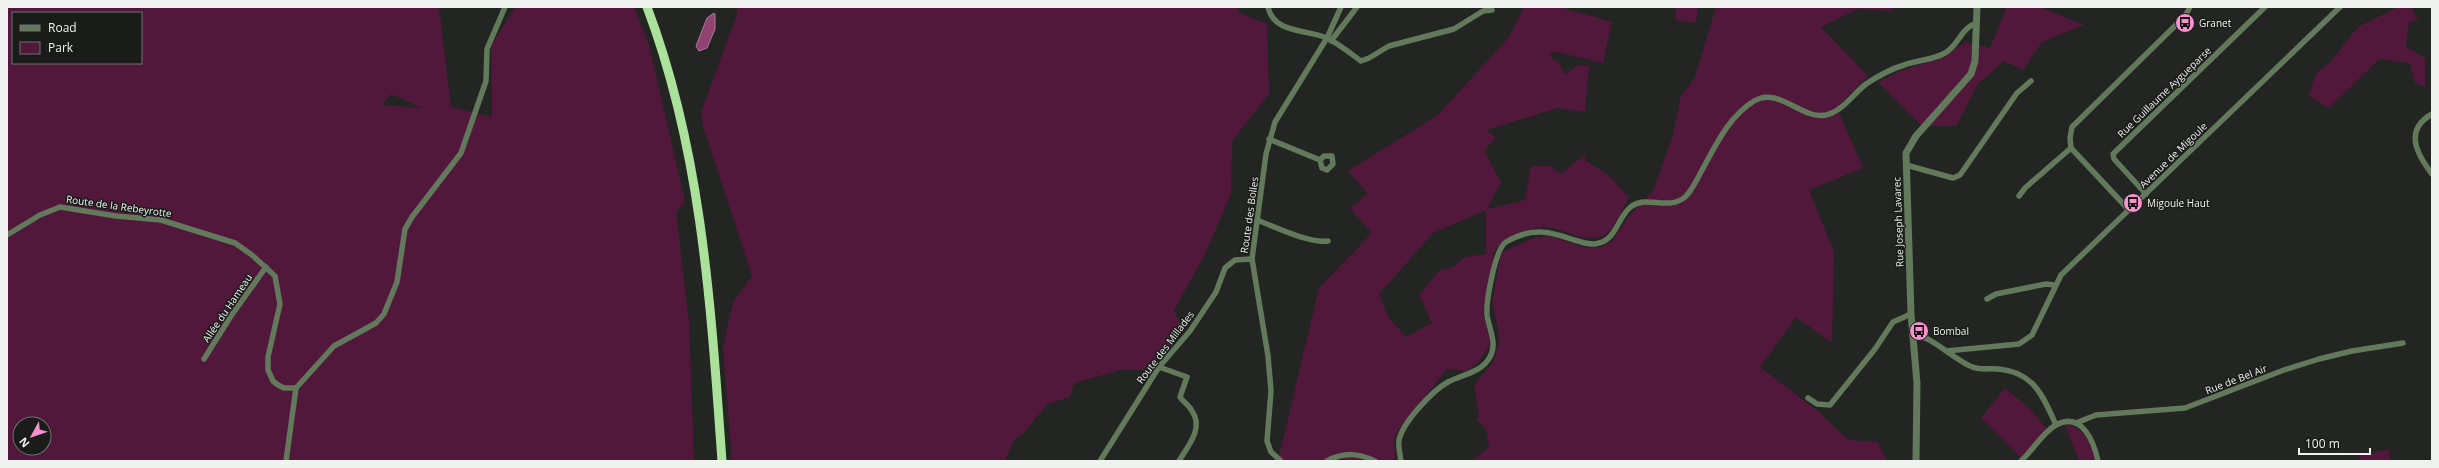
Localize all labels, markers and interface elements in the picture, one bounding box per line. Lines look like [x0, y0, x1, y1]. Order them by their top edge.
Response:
legend [12, 12, 142, 64]
bus stop icon: Granet [2174, 12, 2196, 34]
place label: Granet [2199, 16, 2232, 30]
text: Road [48, 19, 77, 36]
text: Park [48, 39, 74, 56]
street label: Rue Guillaume Aygueparse [2114, 43, 2214, 141]
street label: Avenue de Migoule [2136, 119, 2210, 191]
street label: Route des Bolles [1237, 176, 1261, 254]
street label: Rue Joseph Lavarec [1889, 176, 1907, 267]
street label: Route de la Rebeyrotte [65, 192, 173, 220]
bus stop icon: Migoule Haut [2122, 192, 2144, 214]
place label: Migoule Haut [2147, 196, 2210, 210]
street label: Allée du Hameau [199, 271, 255, 345]
street label: Route des Millades [1133, 308, 1197, 386]
bus stop icon: Bombal [1908, 320, 1930, 342]
place label: Bombal [1933, 324, 1969, 338]
street label: Rue de Bel Air [2203, 361, 2269, 397]
north arrow [12, 416, 52, 456]
scale bar [2299, 430, 2370, 456]
text: N [15, 434, 33, 451]
text: 100 m [2305, 435, 2340, 452]

